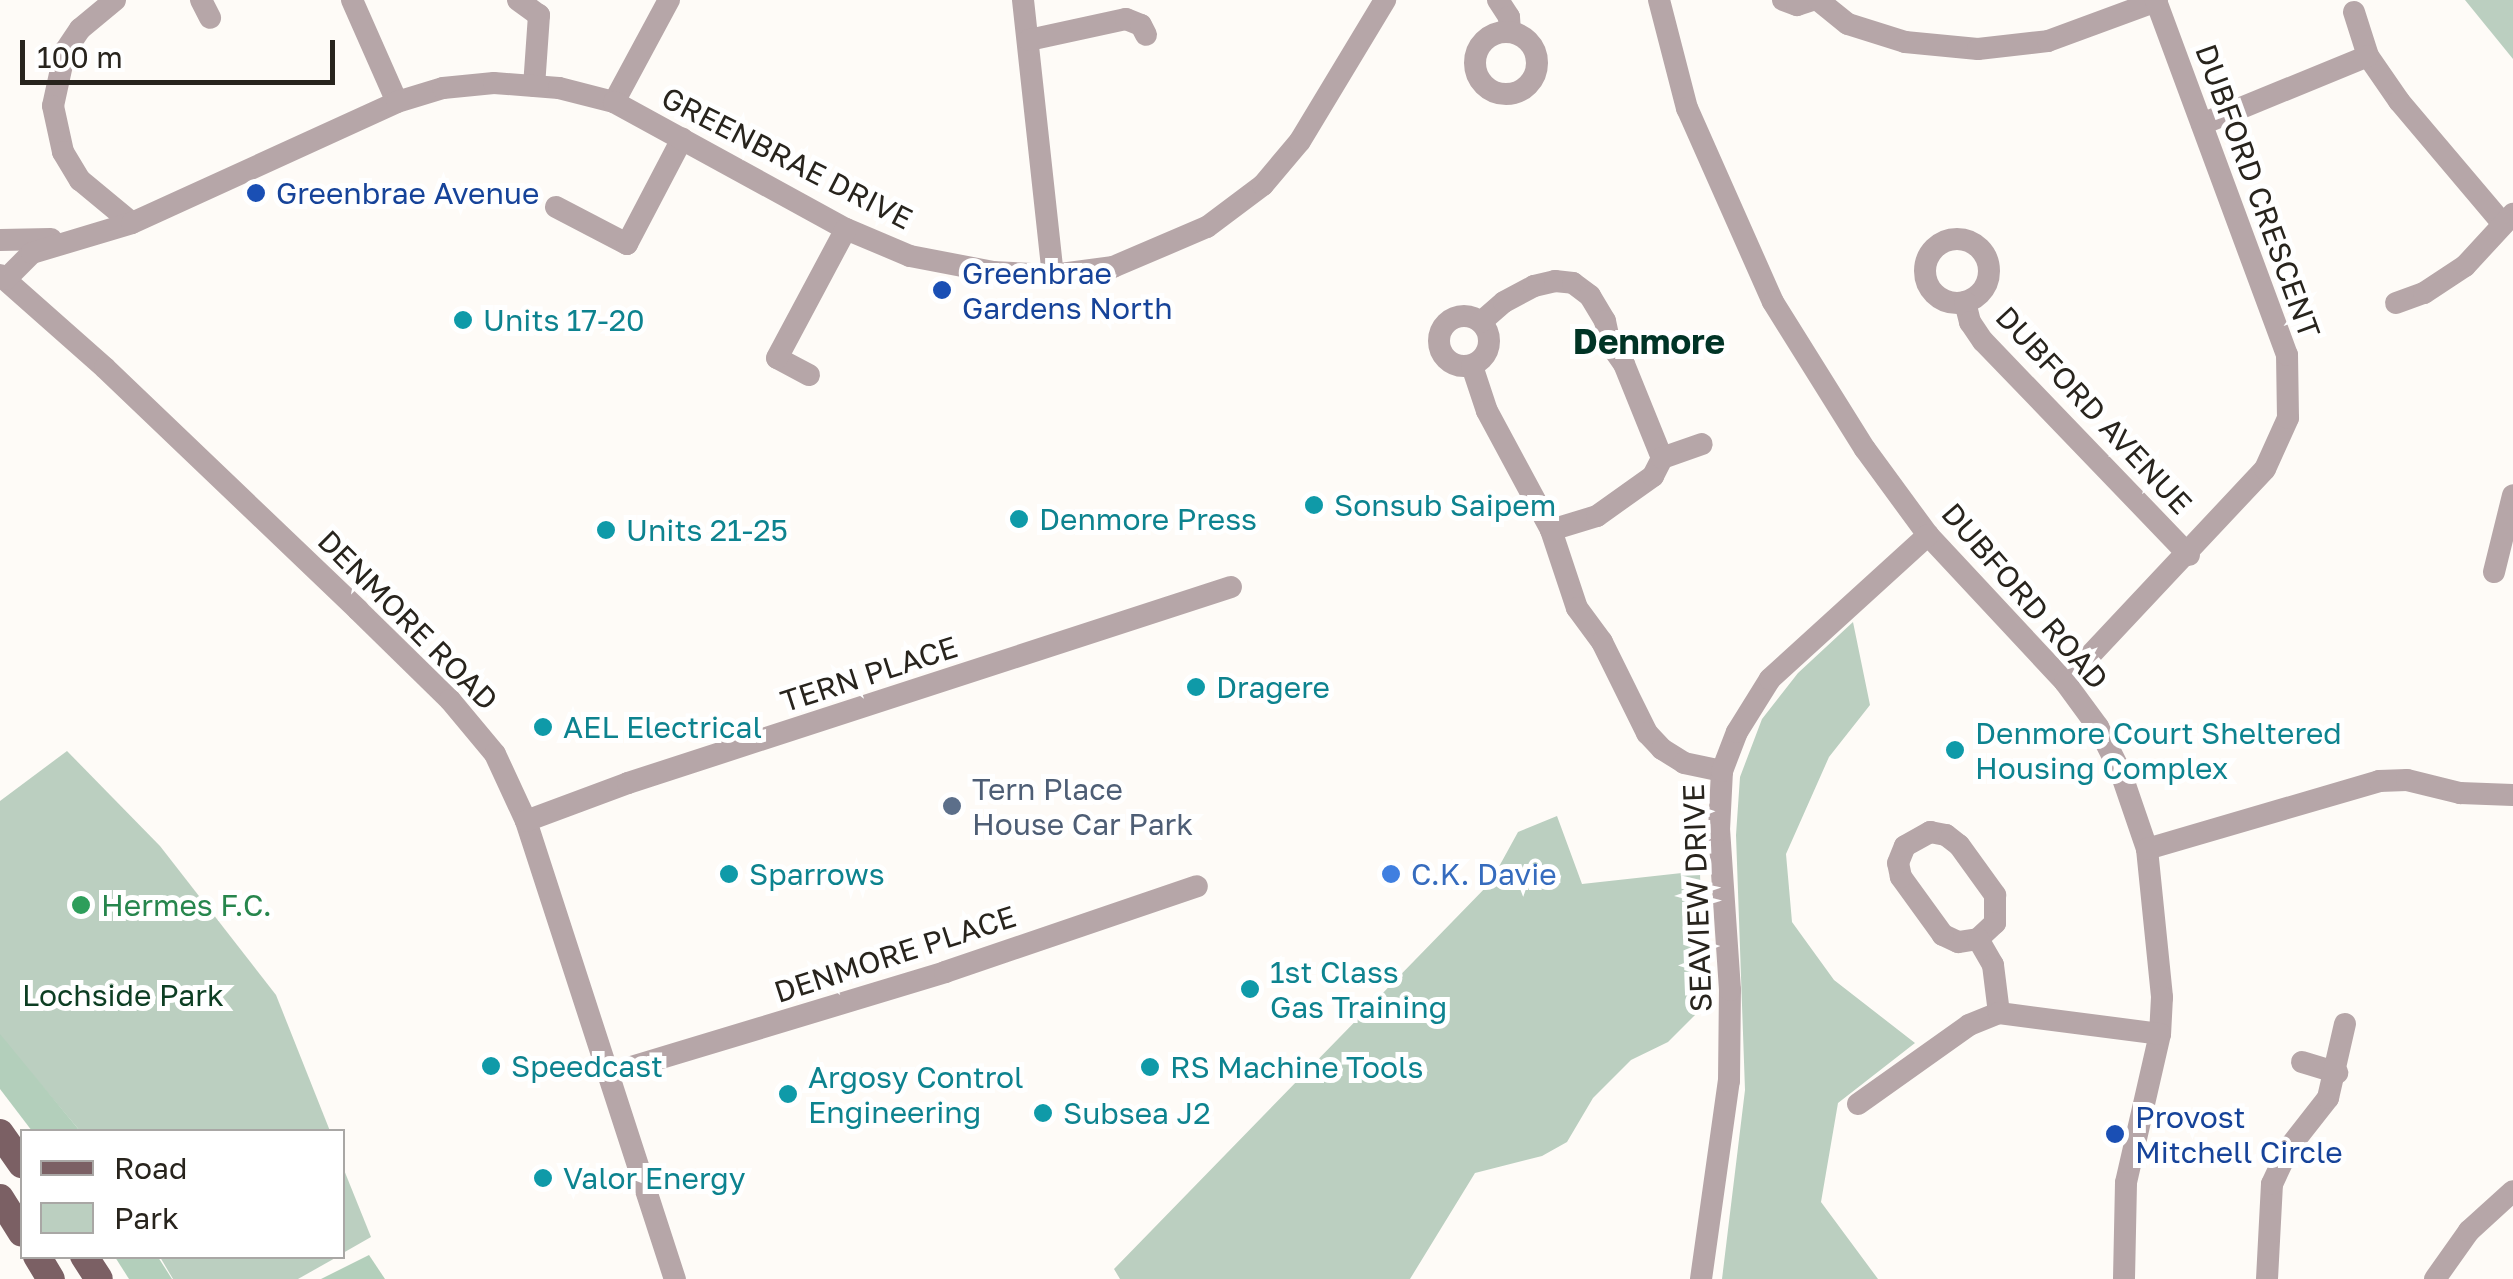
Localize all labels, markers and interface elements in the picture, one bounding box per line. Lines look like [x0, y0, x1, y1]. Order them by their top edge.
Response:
scale bar [25, 20, 340, 82]
text: 100 m [37, 39, 123, 75]
street label: DUBFORD CRESCENT [2188, 39, 2328, 343]
street label: GREENBRAE DRIVE [656, 79, 918, 237]
place label: Greenbrae Avenue [276, 175, 539, 211]
marker: Greenbrae Avenue [245, 182, 267, 204]
place label: Greenbrae Gardens North [962, 255, 1173, 326]
marker: Greenbrae Gardens North [931, 279, 953, 301]
street label: DUBFORD AVENUE [1989, 299, 2199, 521]
place label: Units 17-20 [483, 302, 645, 338]
marker: Units 17-20 [452, 309, 474, 331]
district label: Denmore [1573, 320, 1725, 362]
place label: Sonsub Saipem [1334, 487, 1556, 523]
marker: Sonsub Saipem [1303, 494, 1325, 516]
street label: DUBFORD ROAD [1934, 496, 2116, 696]
place label: Denmore Press [1039, 501, 1257, 537]
marker: Denmore Press [1008, 508, 1030, 530]
place label: Units 21-25 [626, 512, 788, 548]
marker: Units 21-25 [595, 519, 617, 541]
street label: DENMORE ROAD [311, 523, 505, 717]
street label: TERN PLACE [776, 629, 962, 719]
place label: Dragere [1216, 669, 1330, 705]
marker: Dragere [1185, 676, 1207, 698]
place label: AEL Electrical [563, 709, 762, 745]
place label: Denmore Court Sheltered Housing Complex [1975, 715, 2342, 786]
marker: AEL Electrical [532, 716, 554, 738]
marker: Denmore Court Sheltered Housing Complex [1944, 739, 1966, 761]
place label: Tern Place House Car Park [972, 771, 1193, 842]
street label: SEAVIEW DRIVE [1675, 783, 1719, 1013]
marker: Tern Place House Car Park [941, 795, 963, 817]
place label: Sparrows [749, 856, 885, 892]
place label: C.K. Davie [1411, 856, 1557, 892]
marker: Sparrows [718, 863, 740, 885]
marker: C.K. Davie [1380, 863, 1402, 885]
place label: Hermes F.C. [101, 887, 272, 923]
marker: Hermes F.C. [70, 894, 92, 916]
street label: DENMORE PLACE [770, 898, 1020, 1010]
place label: 1st Class Gas Training [1270, 954, 1447, 1024]
park label: Lochside Park [22, 977, 224, 1013]
marker: 1st Class Gas Training [1239, 978, 1261, 1000]
place label: Speedcast [511, 1048, 663, 1084]
place label: RS Machine Tools [1170, 1049, 1423, 1085]
marker: Speedcast [480, 1055, 502, 1077]
marker: RS Machine Tools [1139, 1056, 1161, 1078]
place label: Argosy Control Engineering [808, 1059, 1024, 1130]
marker: Argosy Control Engineering [777, 1083, 799, 1105]
place label: Subsea J2 [1063, 1095, 1211, 1131]
place label: Provost Mitchell Circle [2135, 1099, 2343, 1170]
marker: Subsea J2 [1032, 1102, 1054, 1124]
marker: Provost Mitchell Circle [2104, 1123, 2126, 1145]
legend [20, 1129, 345, 1259]
text: Road [114, 1150, 188, 1186]
place label: Valor Energy [563, 1160, 746, 1196]
marker: Valor Energy [532, 1167, 554, 1189]
text: Park [114, 1200, 179, 1236]

